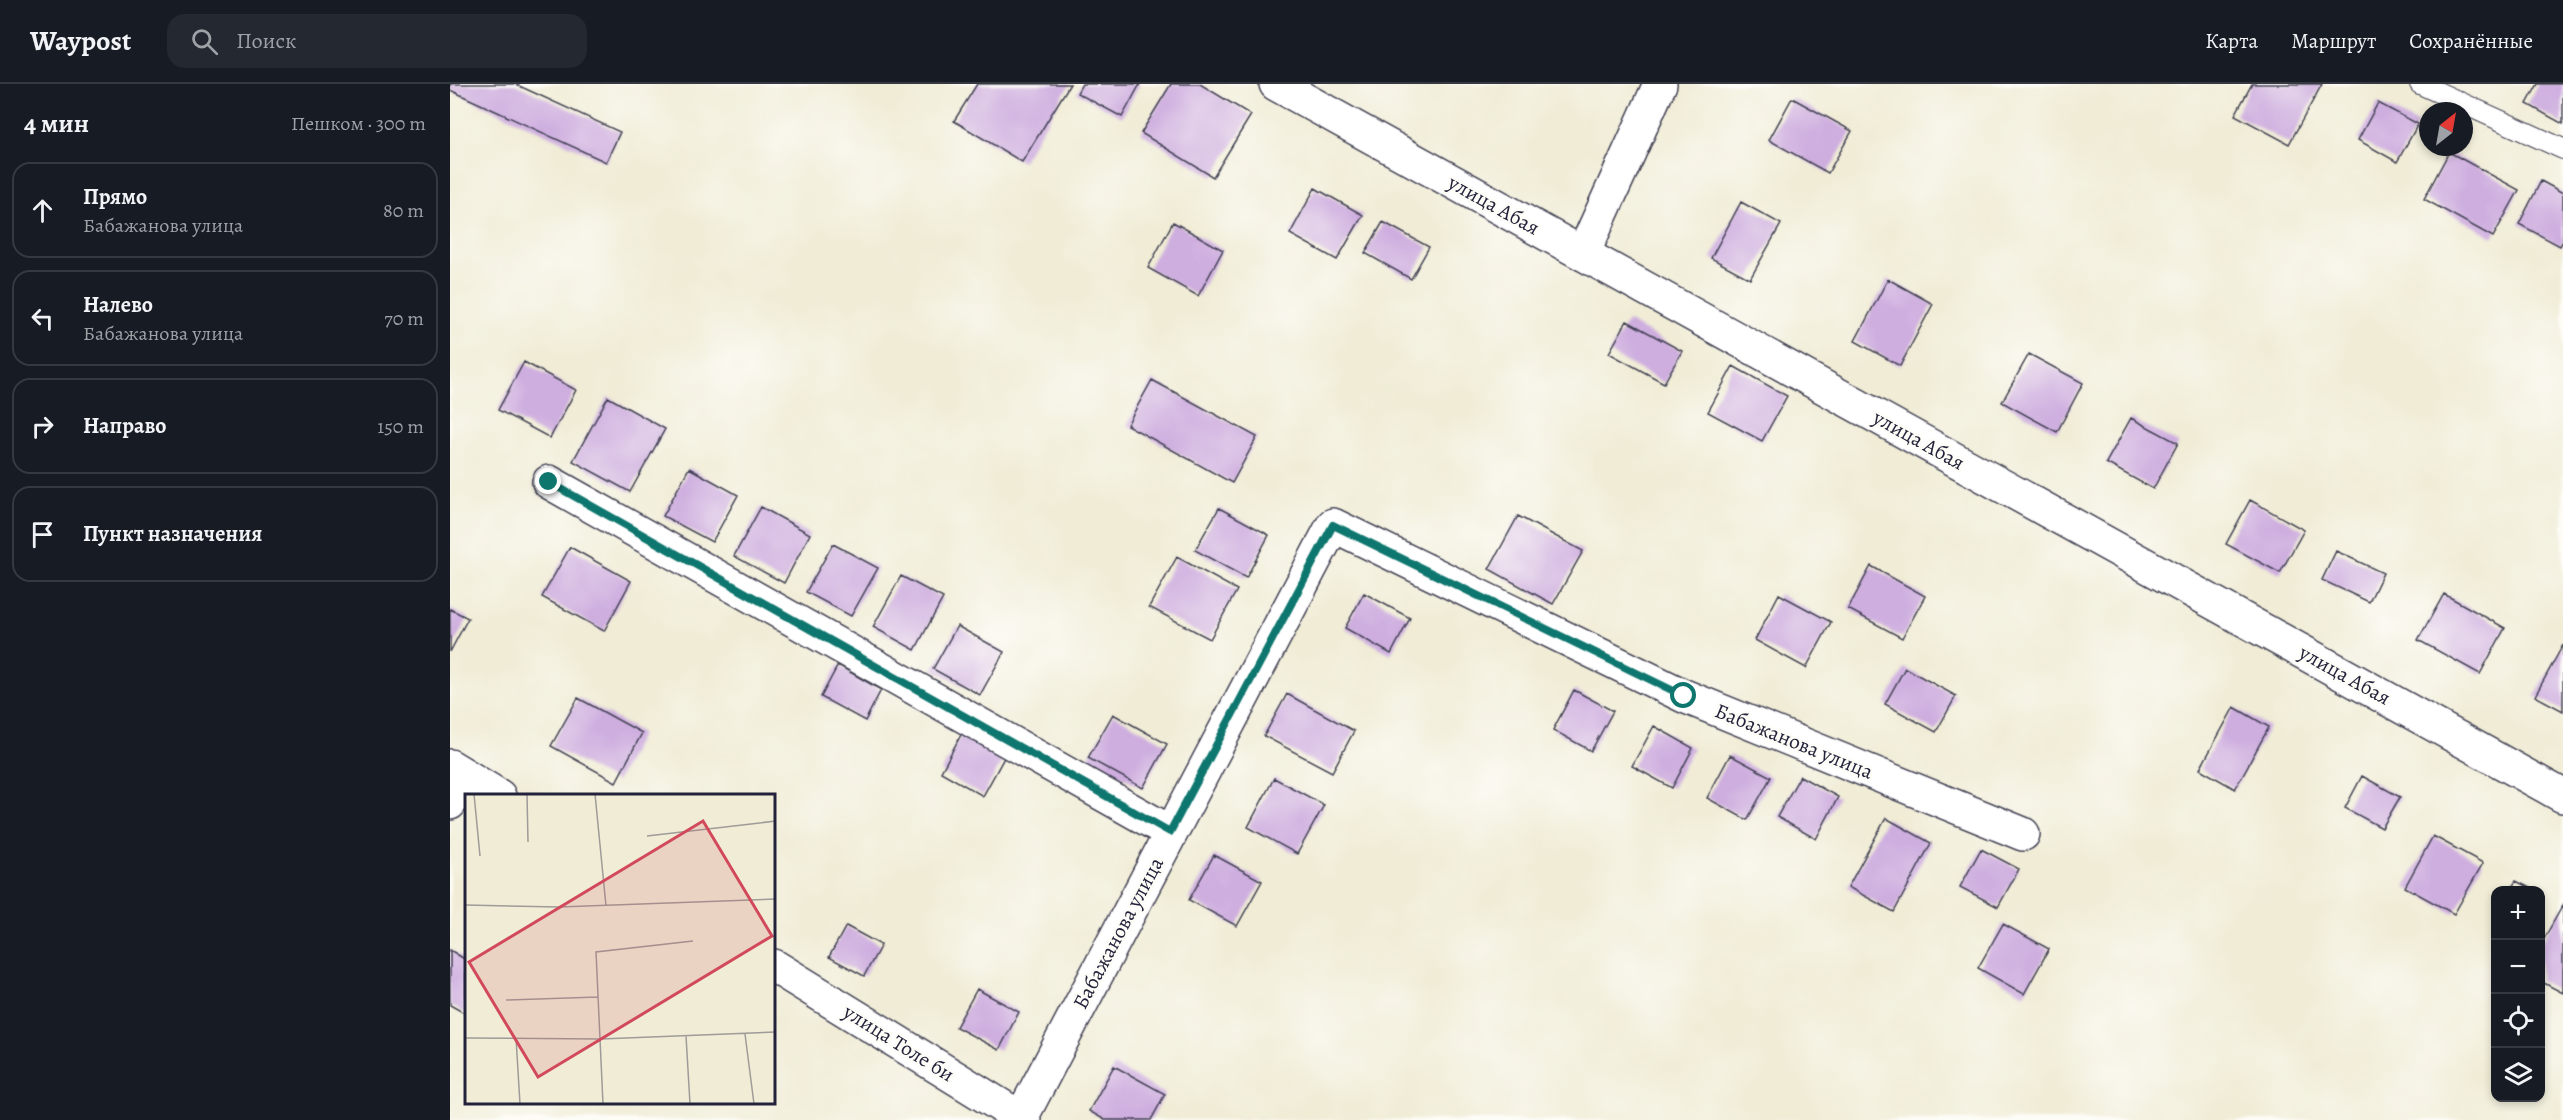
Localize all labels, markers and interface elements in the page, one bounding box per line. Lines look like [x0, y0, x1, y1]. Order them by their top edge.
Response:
search box [167, 14, 587, 68]
text: Waypost [30, 22, 131, 60]
icon: search [188, 25, 221, 58]
text: Поиск [236, 26, 296, 56]
text: Карта [2205, 27, 2258, 55]
text: Маршрут [2291, 27, 2376, 55]
text: Сохранённые [2409, 27, 2533, 55]
north arrow [2419, 102, 2473, 156]
text: 4 мин [24, 106, 89, 141]
text: Пешком · 300 m [291, 110, 426, 137]
street label: улица Абая [1442, 168, 1545, 242]
text: Прямо [83, 182, 147, 212]
icon: ahead [26, 194, 59, 227]
text: 80 m [383, 197, 424, 224]
text: Бабажанова улица [83, 212, 243, 239]
text: Налево [83, 290, 153, 320]
icon: left [26, 302, 59, 335]
text: 70 m [384, 305, 424, 332]
text: Бабажанова улица [83, 320, 243, 347]
street label: улица Абая [1867, 403, 1970, 477]
icon: right [26, 410, 59, 443]
text: Направо [83, 411, 166, 441]
text: 150 m [377, 413, 424, 440]
route end [535, 468, 561, 494]
icon: arrive [26, 518, 59, 551]
text: Пункт назначения [83, 519, 262, 549]
street label: улица Абая [2293, 638, 2396, 712]
route start [1670, 682, 1696, 708]
street label: Бабажанова улица [1711, 697, 1878, 786]
inset map [465, 794, 776, 1105]
street label: Бабажанова улица [1066, 852, 1170, 1014]
map controls [2491, 886, 2545, 1102]
button: + [2491, 886, 2545, 940]
button: − [2491, 940, 2545, 994]
button: locate [2491, 994, 2545, 1048]
street label: улица Толе би [837, 997, 960, 1088]
button: layers [2491, 1048, 2545, 1102]

